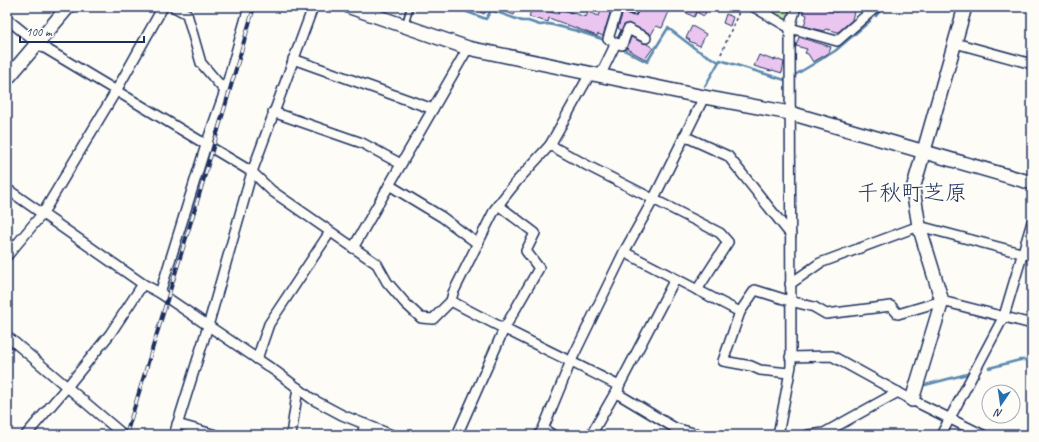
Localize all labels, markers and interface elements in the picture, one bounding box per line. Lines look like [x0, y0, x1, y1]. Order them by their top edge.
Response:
scale bar [20, 18, 144, 44]
text: 100 m [26, 24, 53, 40]
district label: 千秋町芝原 [857, 179, 967, 207]
north arrow [981, 384, 1021, 424]
text: N [992, 406, 1004, 421]

